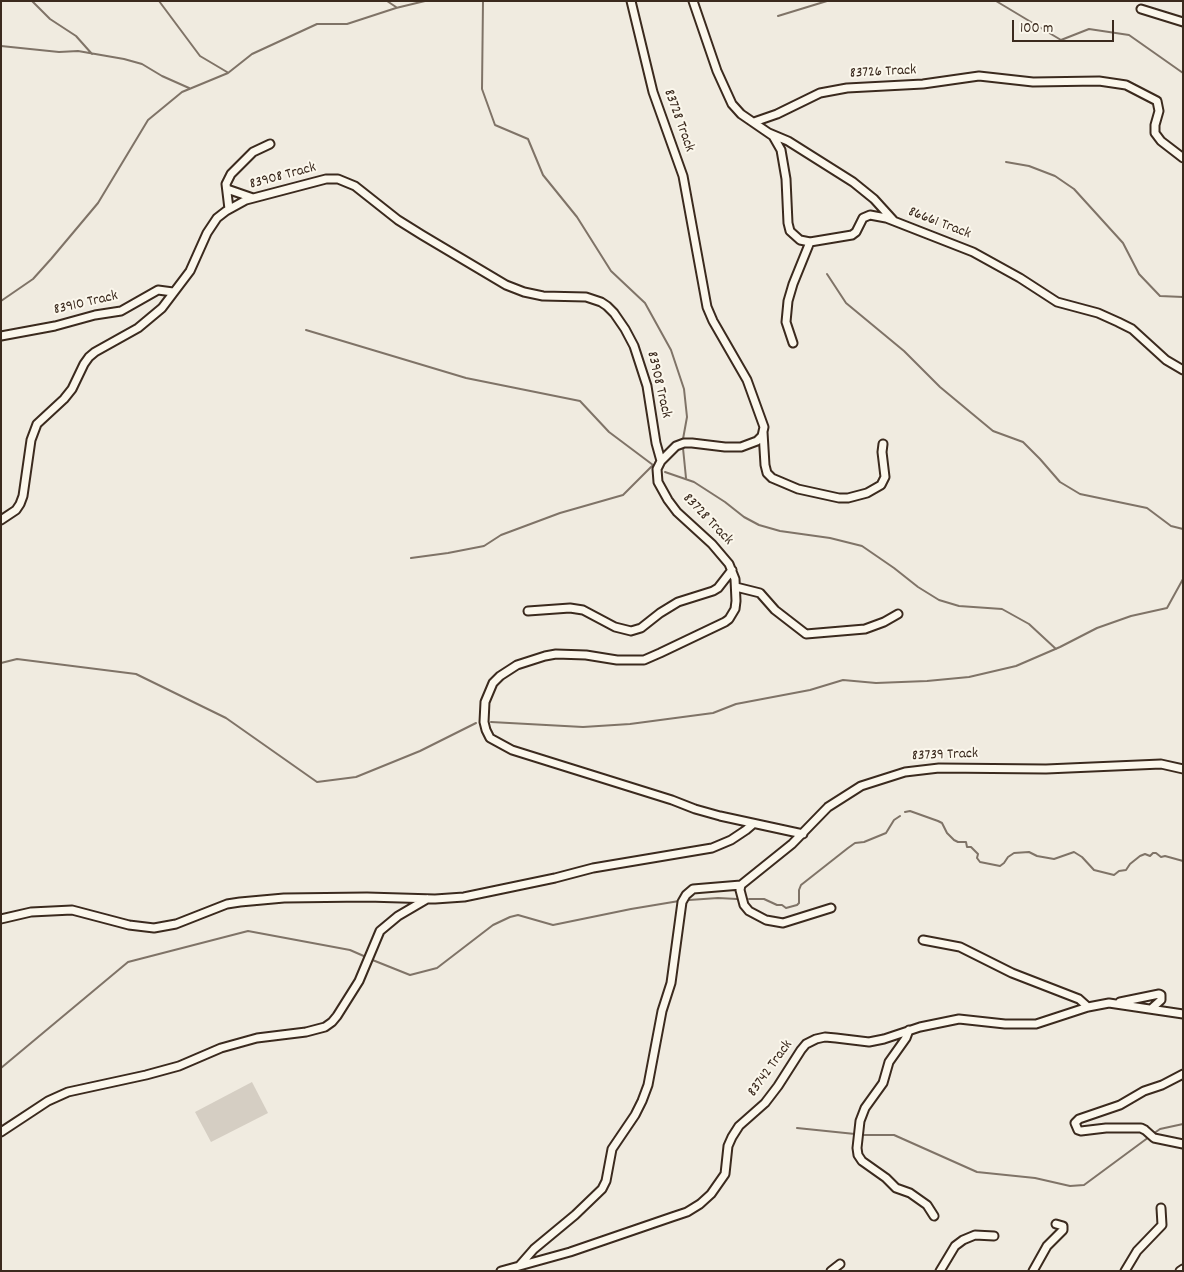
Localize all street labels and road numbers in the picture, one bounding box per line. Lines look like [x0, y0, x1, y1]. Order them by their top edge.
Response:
street label: 83726 Track [849, 62, 917, 84]
street label: 83728 Track [658, 87, 698, 155]
street label: 83908 Track [248, 160, 318, 194]
street label: 86661 Track [905, 204, 973, 244]
street label: 83910 Track [52, 288, 120, 320]
street label: 83908 Track [642, 350, 674, 420]
street label: 83728 Track [678, 490, 736, 550]
street label: 83739 Track [912, 746, 978, 766]
street label: 83742 Track [744, 1037, 798, 1101]

